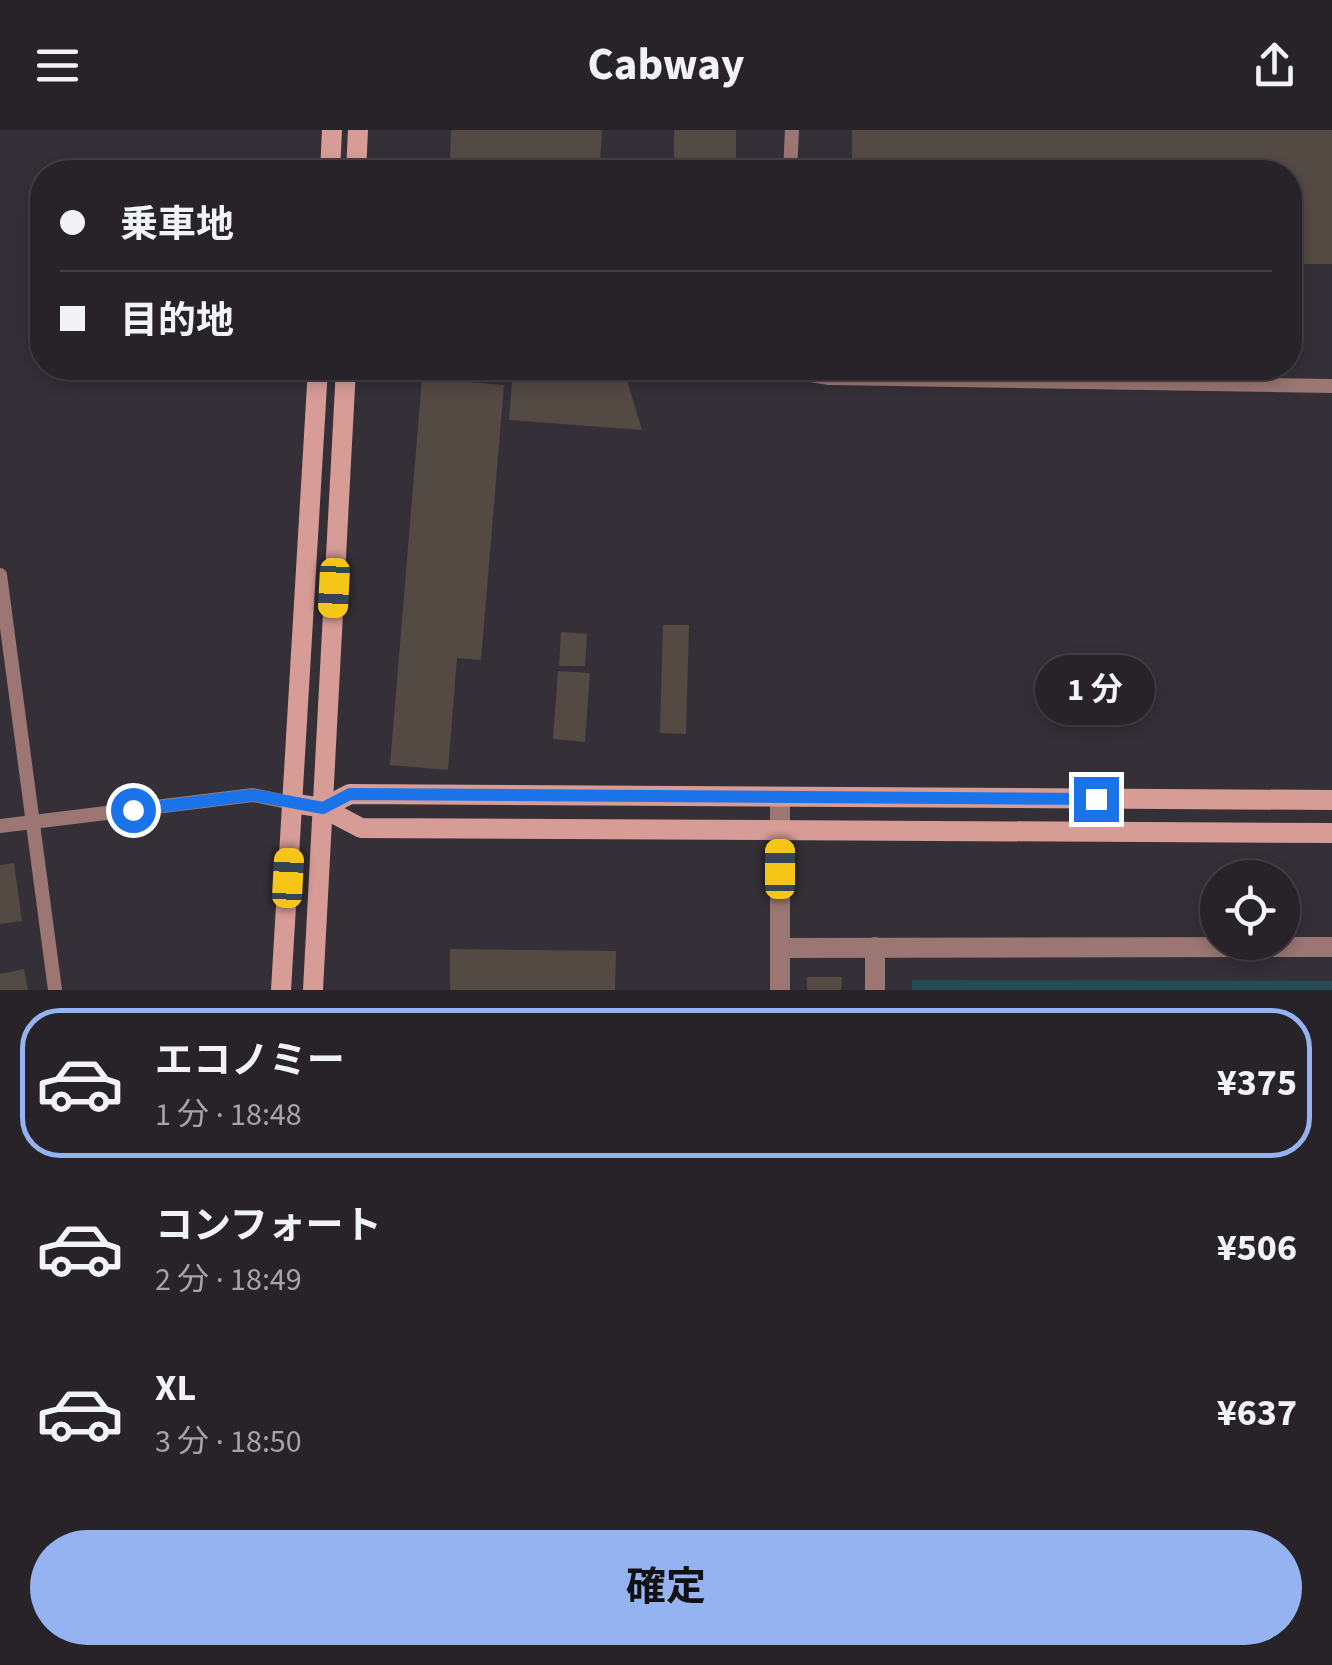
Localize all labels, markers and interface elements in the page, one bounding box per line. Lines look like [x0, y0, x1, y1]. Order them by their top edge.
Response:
text: Cabway [588, 33, 744, 97]
icon: menu [30, 38, 85, 93]
icon: share [1247, 38, 1302, 93]
text: 乗車地 [120, 198, 234, 252]
text: 目的地 [120, 294, 234, 348]
car [317, 557, 351, 619]
callout: 1 分 [1036, 654, 1156, 724]
text: 1 分 [1067, 667, 1123, 713]
route end [1074, 777, 1119, 822]
route start [111, 788, 156, 833]
car [765, 839, 795, 899]
car [271, 847, 305, 909]
map controls [1200, 860, 1300, 960]
button: locate [1200, 860, 1300, 960]
text: エコノミー [155, 1034, 345, 1088]
icon: car [35, 1038, 125, 1128]
text: ¥375 [1217, 1056, 1297, 1110]
text: 1 分 · 18:48 [155, 1092, 302, 1138]
text: コンフォート [155, 1199, 382, 1253]
icon: car [35, 1203, 125, 1293]
text: ¥506 [1217, 1221, 1297, 1275]
text: 2 分 · 18:49 [155, 1257, 302, 1303]
text: XL [155, 1361, 196, 1415]
icon: car [35, 1368, 125, 1458]
text: ¥637 [1217, 1386, 1297, 1440]
text: 3 分 · 18:50 [155, 1419, 302, 1465]
button: 確定 [30, 1530, 1302, 1645]

